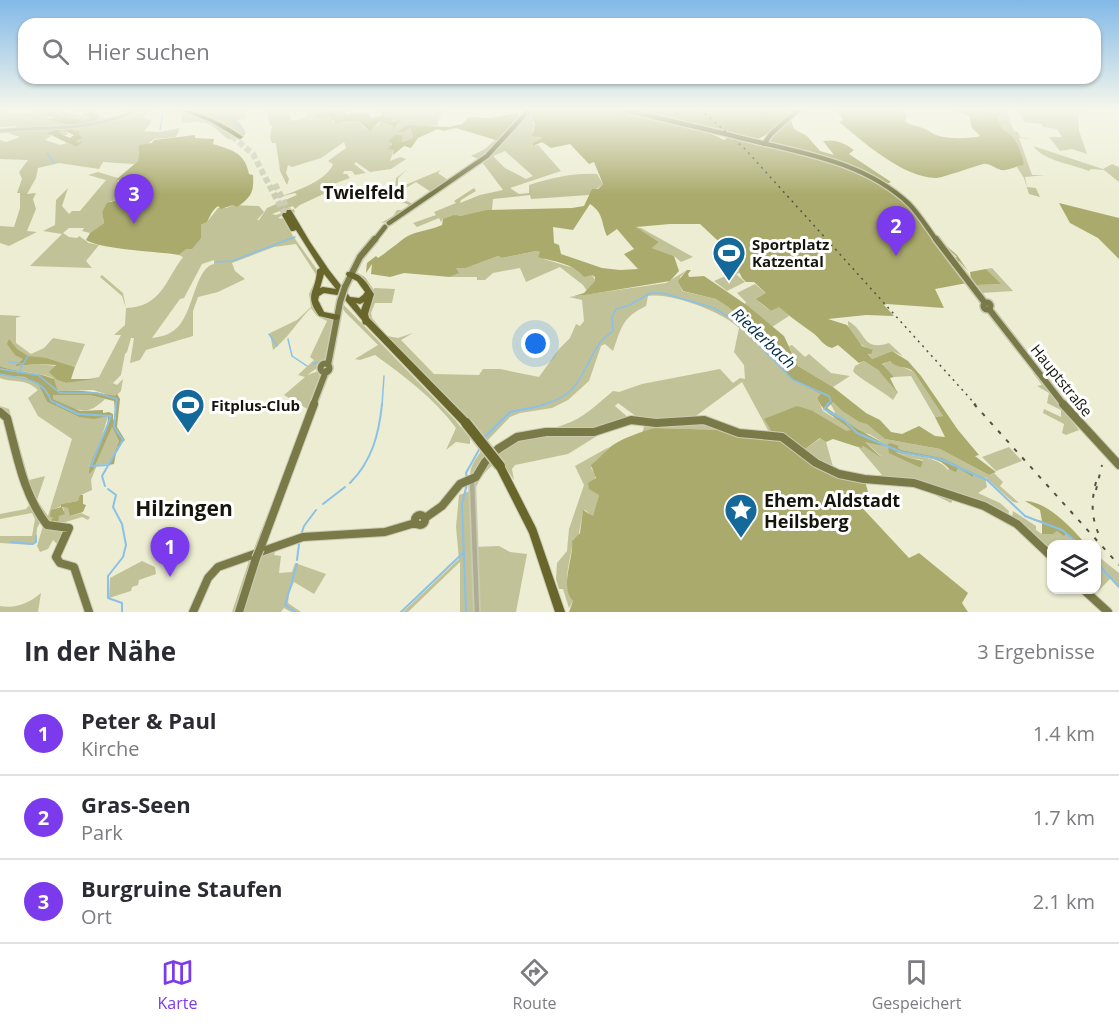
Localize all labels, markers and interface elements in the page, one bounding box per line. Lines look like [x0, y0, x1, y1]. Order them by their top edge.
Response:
search box [18, 18, 1101, 84]
icon: search [39, 35, 72, 68]
text: Hier suchen [87, 36, 210, 66]
pin: 3 [114, 174, 154, 224]
district label: Twielfeld [323, 180, 405, 204]
pin: 2 [876, 206, 916, 256]
place label: Sportplatz Katzental [752, 234, 829, 271]
sports icon: Sportplatz Katzental [711, 235, 747, 282]
water label: Riederbach [727, 303, 801, 373]
your location [521, 329, 550, 358]
street label: Hauptstraße [1027, 340, 1097, 420]
sports icon: Fitplus-Club [170, 387, 206, 434]
place label: Fitplus-Club [211, 395, 300, 415]
place label: Ehem. Aldstadt Heilsberg [764, 488, 900, 533]
place icon: Ehem. Aldstadt Heilsberg [723, 492, 759, 539]
district label: Hilzingen [135, 494, 233, 522]
pin: 1 [150, 528, 190, 577]
map controls [1047, 540, 1101, 594]
button: layers [1047, 540, 1101, 594]
text: In der Nähe [24, 633, 176, 669]
text: 3 Ergebnisse [977, 638, 1095, 665]
text: Peter & Paul [81, 705, 217, 735]
text: 1 [38, 720, 49, 747]
text: 1.4 km [1033, 720, 1095, 747]
text: Kirche [81, 735, 140, 762]
text: Gras-Seen [81, 789, 191, 819]
text: 2 [38, 804, 49, 831]
text: 1.7 km [1033, 804, 1095, 831]
text: Park [81, 819, 123, 846]
text: Burgruine Staufen [81, 873, 282, 903]
text: 3 [38, 888, 49, 915]
text: 2.1 km [1033, 888, 1095, 915]
text: Ort [81, 903, 112, 930]
tab: Karte [158, 956, 197, 1014]
tab: Route [513, 956, 557, 1014]
tab: Gespeichert [872, 956, 961, 1014]

